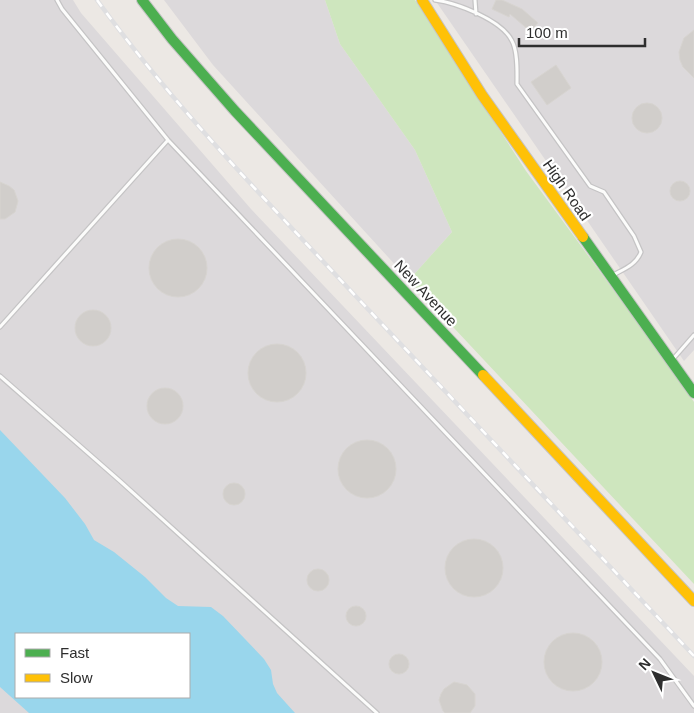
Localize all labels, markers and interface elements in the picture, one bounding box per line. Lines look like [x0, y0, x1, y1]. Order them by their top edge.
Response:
scale bar [519, 15, 645, 47]
text: 100 m [526, 24, 568, 41]
street label: High Road [540, 156, 594, 224]
street label: New Avenue [391, 257, 461, 329]
legend [15, 633, 190, 698]
text: Fast [60, 644, 90, 661]
north arrow [629, 648, 679, 698]
text: N [635, 655, 654, 673]
text: Slow [60, 669, 93, 686]

